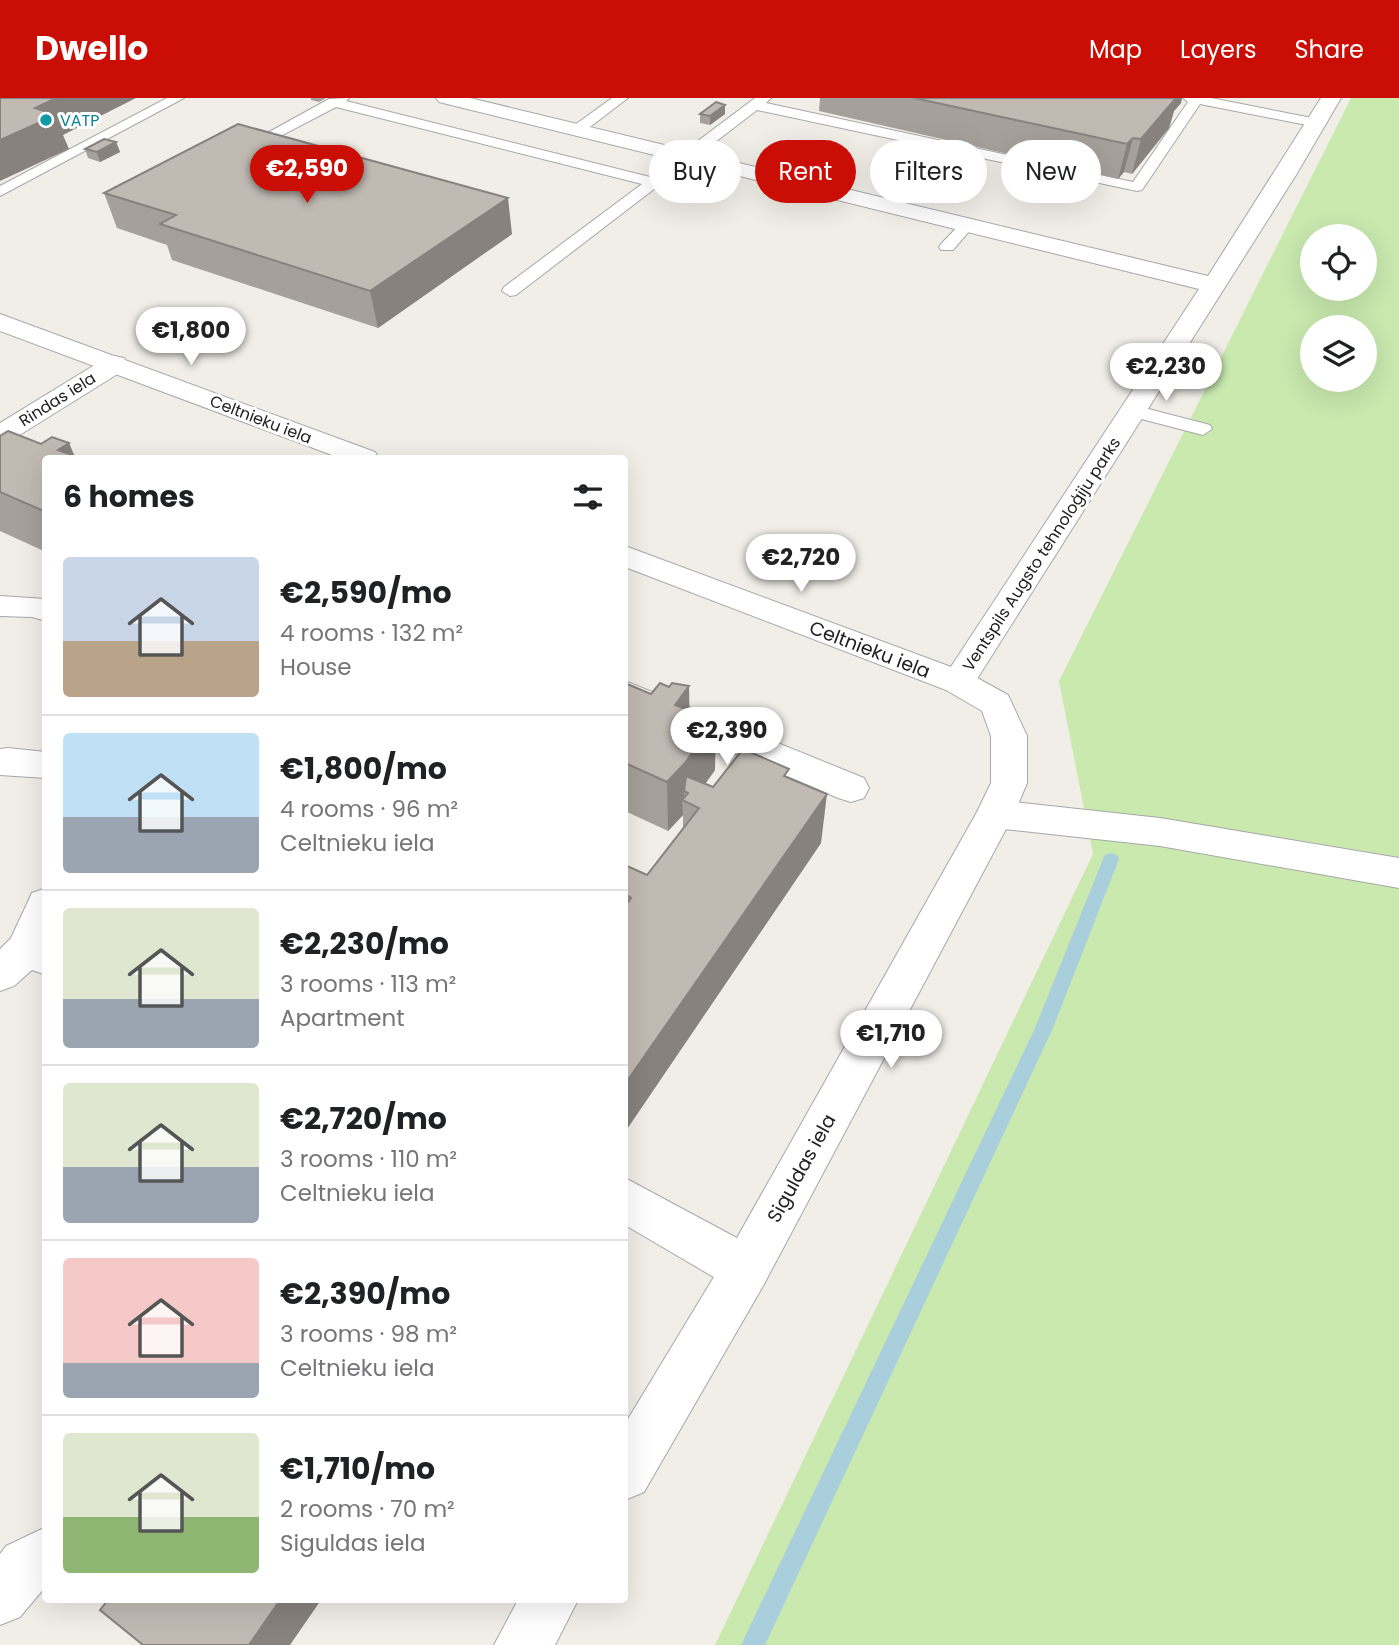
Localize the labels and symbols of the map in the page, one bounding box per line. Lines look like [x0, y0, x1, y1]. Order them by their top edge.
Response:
place label: VATP [60, 109, 100, 132]
marker: VATP [38, 112, 54, 128]
pin: €2,590 [250, 146, 364, 205]
pin: €1,800 [134, 308, 248, 367]
pin: €2,230 [1109, 344, 1223, 403]
street label: Rindas iela [14, 367, 100, 432]
street label: Celtnieku iela [207, 389, 315, 449]
street label: Ventspils Augsto tehnoloģiju parks [957, 433, 1126, 676]
pin: €2,720 [744, 534, 858, 594]
street label: Celtnieku iela [805, 614, 934, 685]
pin: €2,390 [670, 708, 784, 767]
pin: €1,710 [834, 1010, 948, 1070]
street label: Siguldas iela [760, 1109, 842, 1227]

